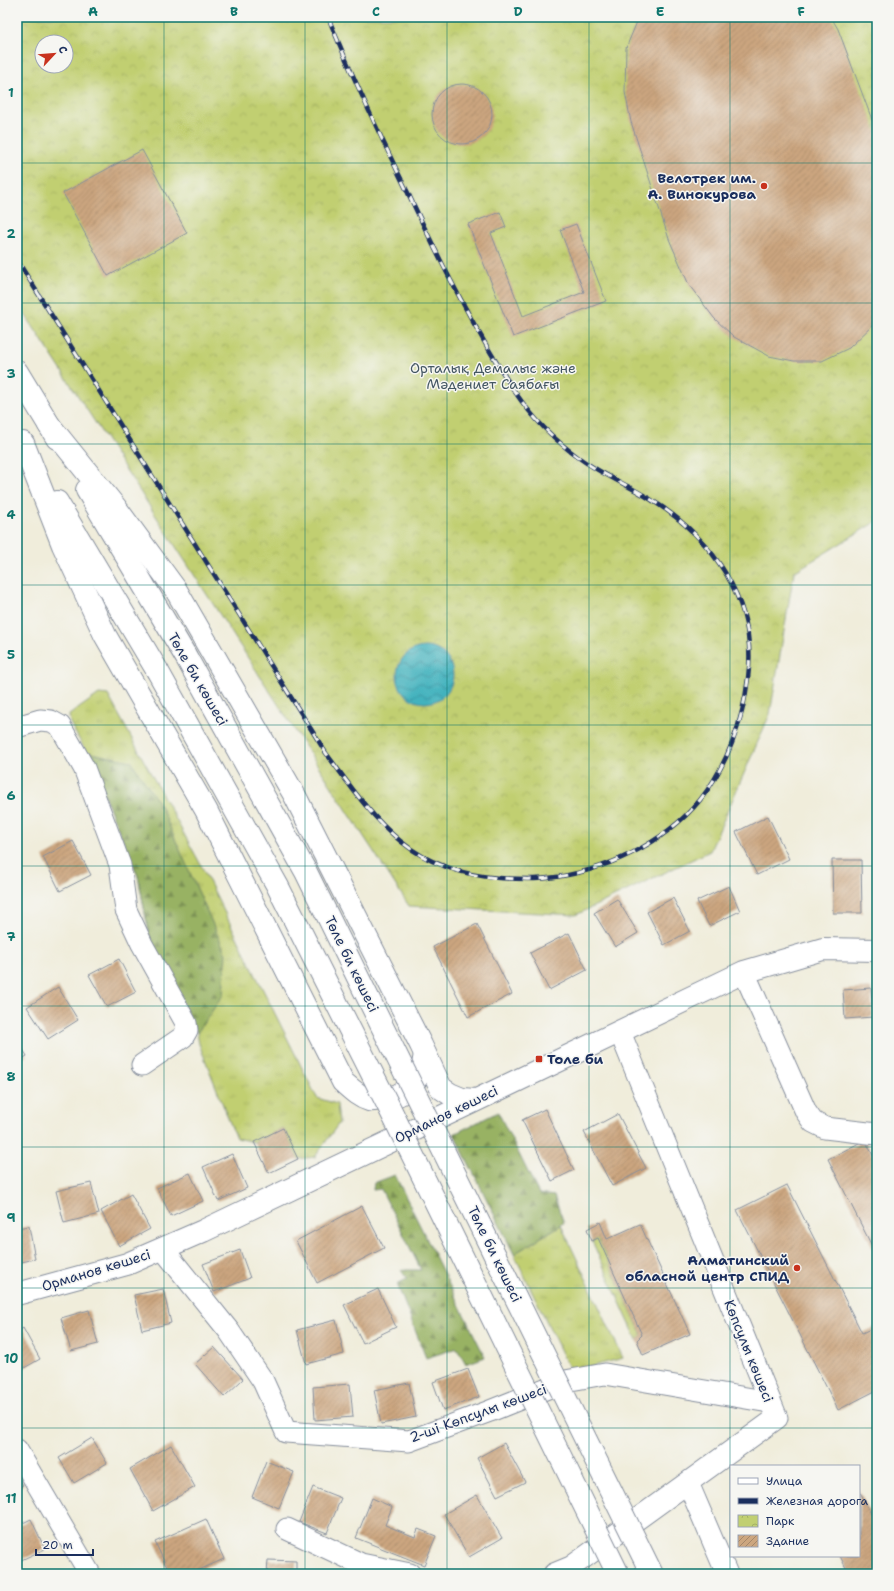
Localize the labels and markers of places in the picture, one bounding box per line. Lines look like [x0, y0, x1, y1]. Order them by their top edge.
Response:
place label: Велотрек им. А. Винокурова [648, 169, 756, 203]
marker: Велотрек им. А. Винокурова [759, 181, 769, 191]
place label: Толе би [547, 1050, 604, 1068]
marker: Толе би [534, 1054, 544, 1064]
place label: Алматинский обласной центр СПИД [625, 1251, 790, 1285]
marker: Алматинский обласной центр СПИД [792, 1263, 802, 1273]

